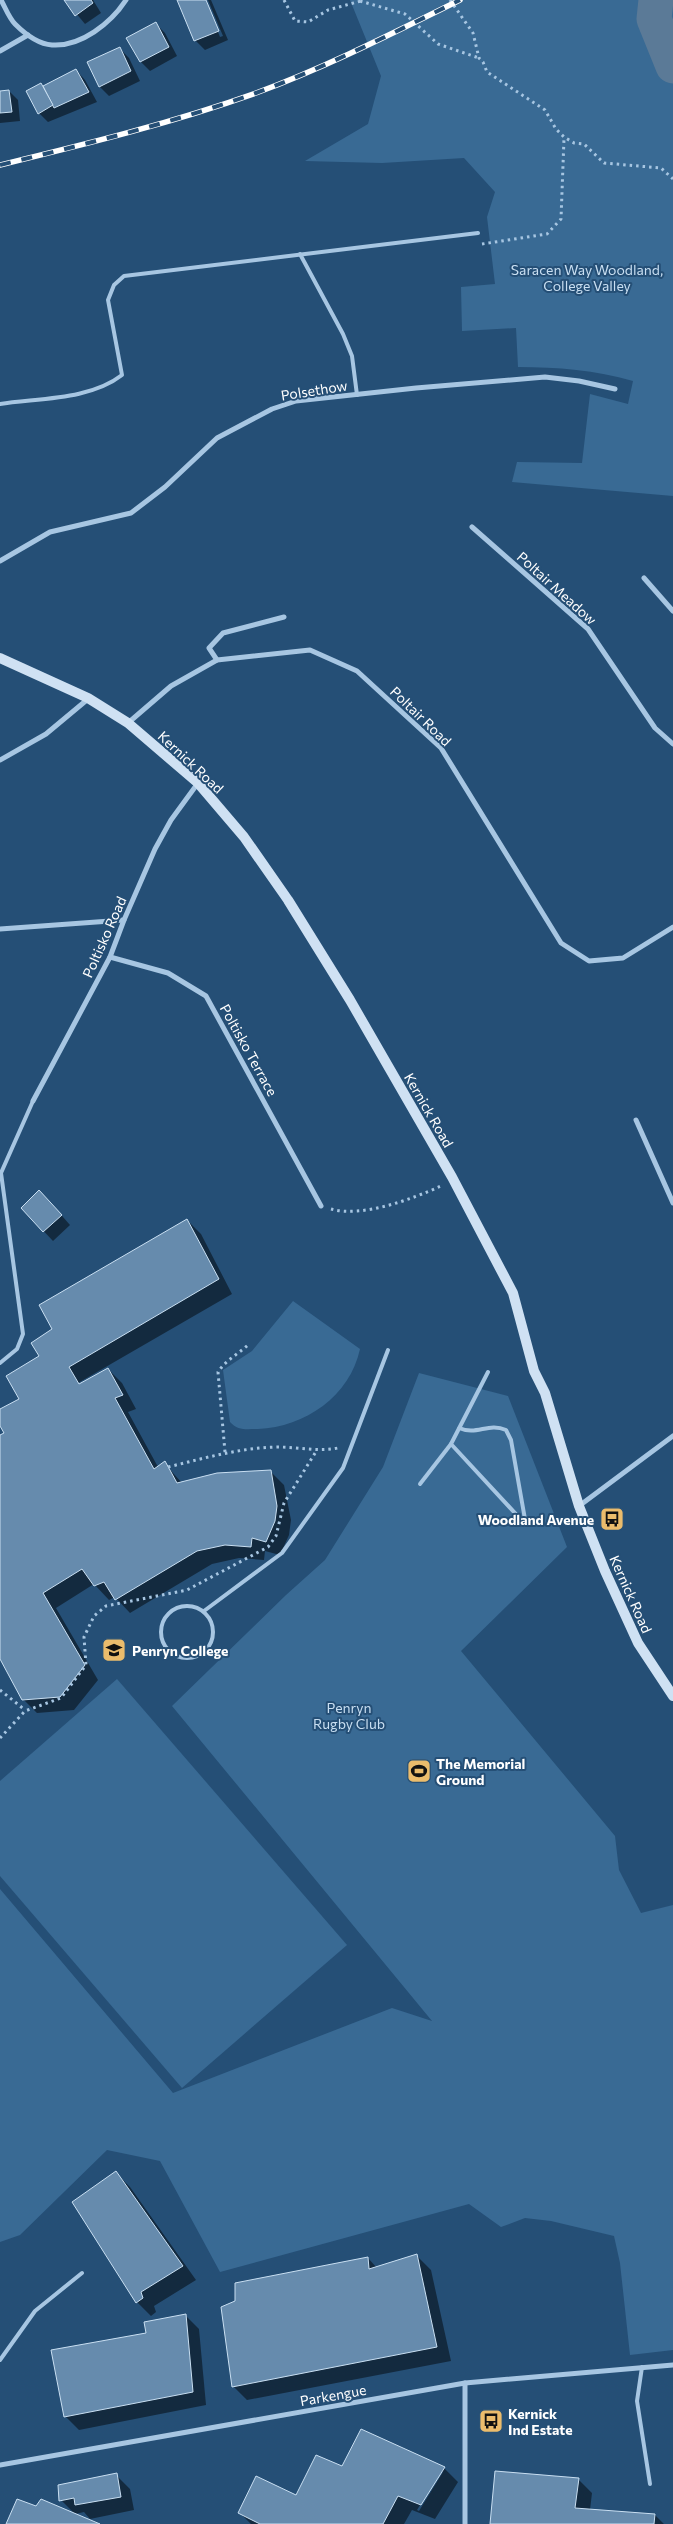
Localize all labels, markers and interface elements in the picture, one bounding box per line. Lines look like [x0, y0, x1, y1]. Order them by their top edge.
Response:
park label: Saracen Way Woodland, College Valley [511, 261, 663, 294]
street label: Polsethow [279, 376, 349, 404]
street label: Poltair Meadow [514, 548, 600, 628]
street label: Poltair Road [387, 683, 455, 749]
street label: Kernick Road [155, 727, 227, 797]
street label: Poltisko Road [79, 894, 129, 980]
street label: Poltisko Terrace [217, 1001, 281, 1099]
street label: Kernick Road [401, 1070, 457, 1150]
bus stop icon: Woodland Avenue [599, 1506, 625, 1532]
place label: Woodland Avenue [478, 1511, 594, 1528]
street label: Kernick Road [606, 1552, 656, 1636]
school or university icon: Penryn College [101, 1637, 127, 1663]
place label: Penryn College [132, 1642, 228, 1659]
park label: Penryn Rugby Club [313, 1699, 385, 1732]
place label: The Memorial Ground [436, 1755, 525, 1788]
sports icon: The Memorial Ground [406, 1758, 432, 1784]
street label: Parkengue [298, 2381, 368, 2409]
place label: Kernick Ind Estate [508, 2405, 573, 2438]
bus stop icon: Kernick Ind Estate [478, 2408, 504, 2434]

